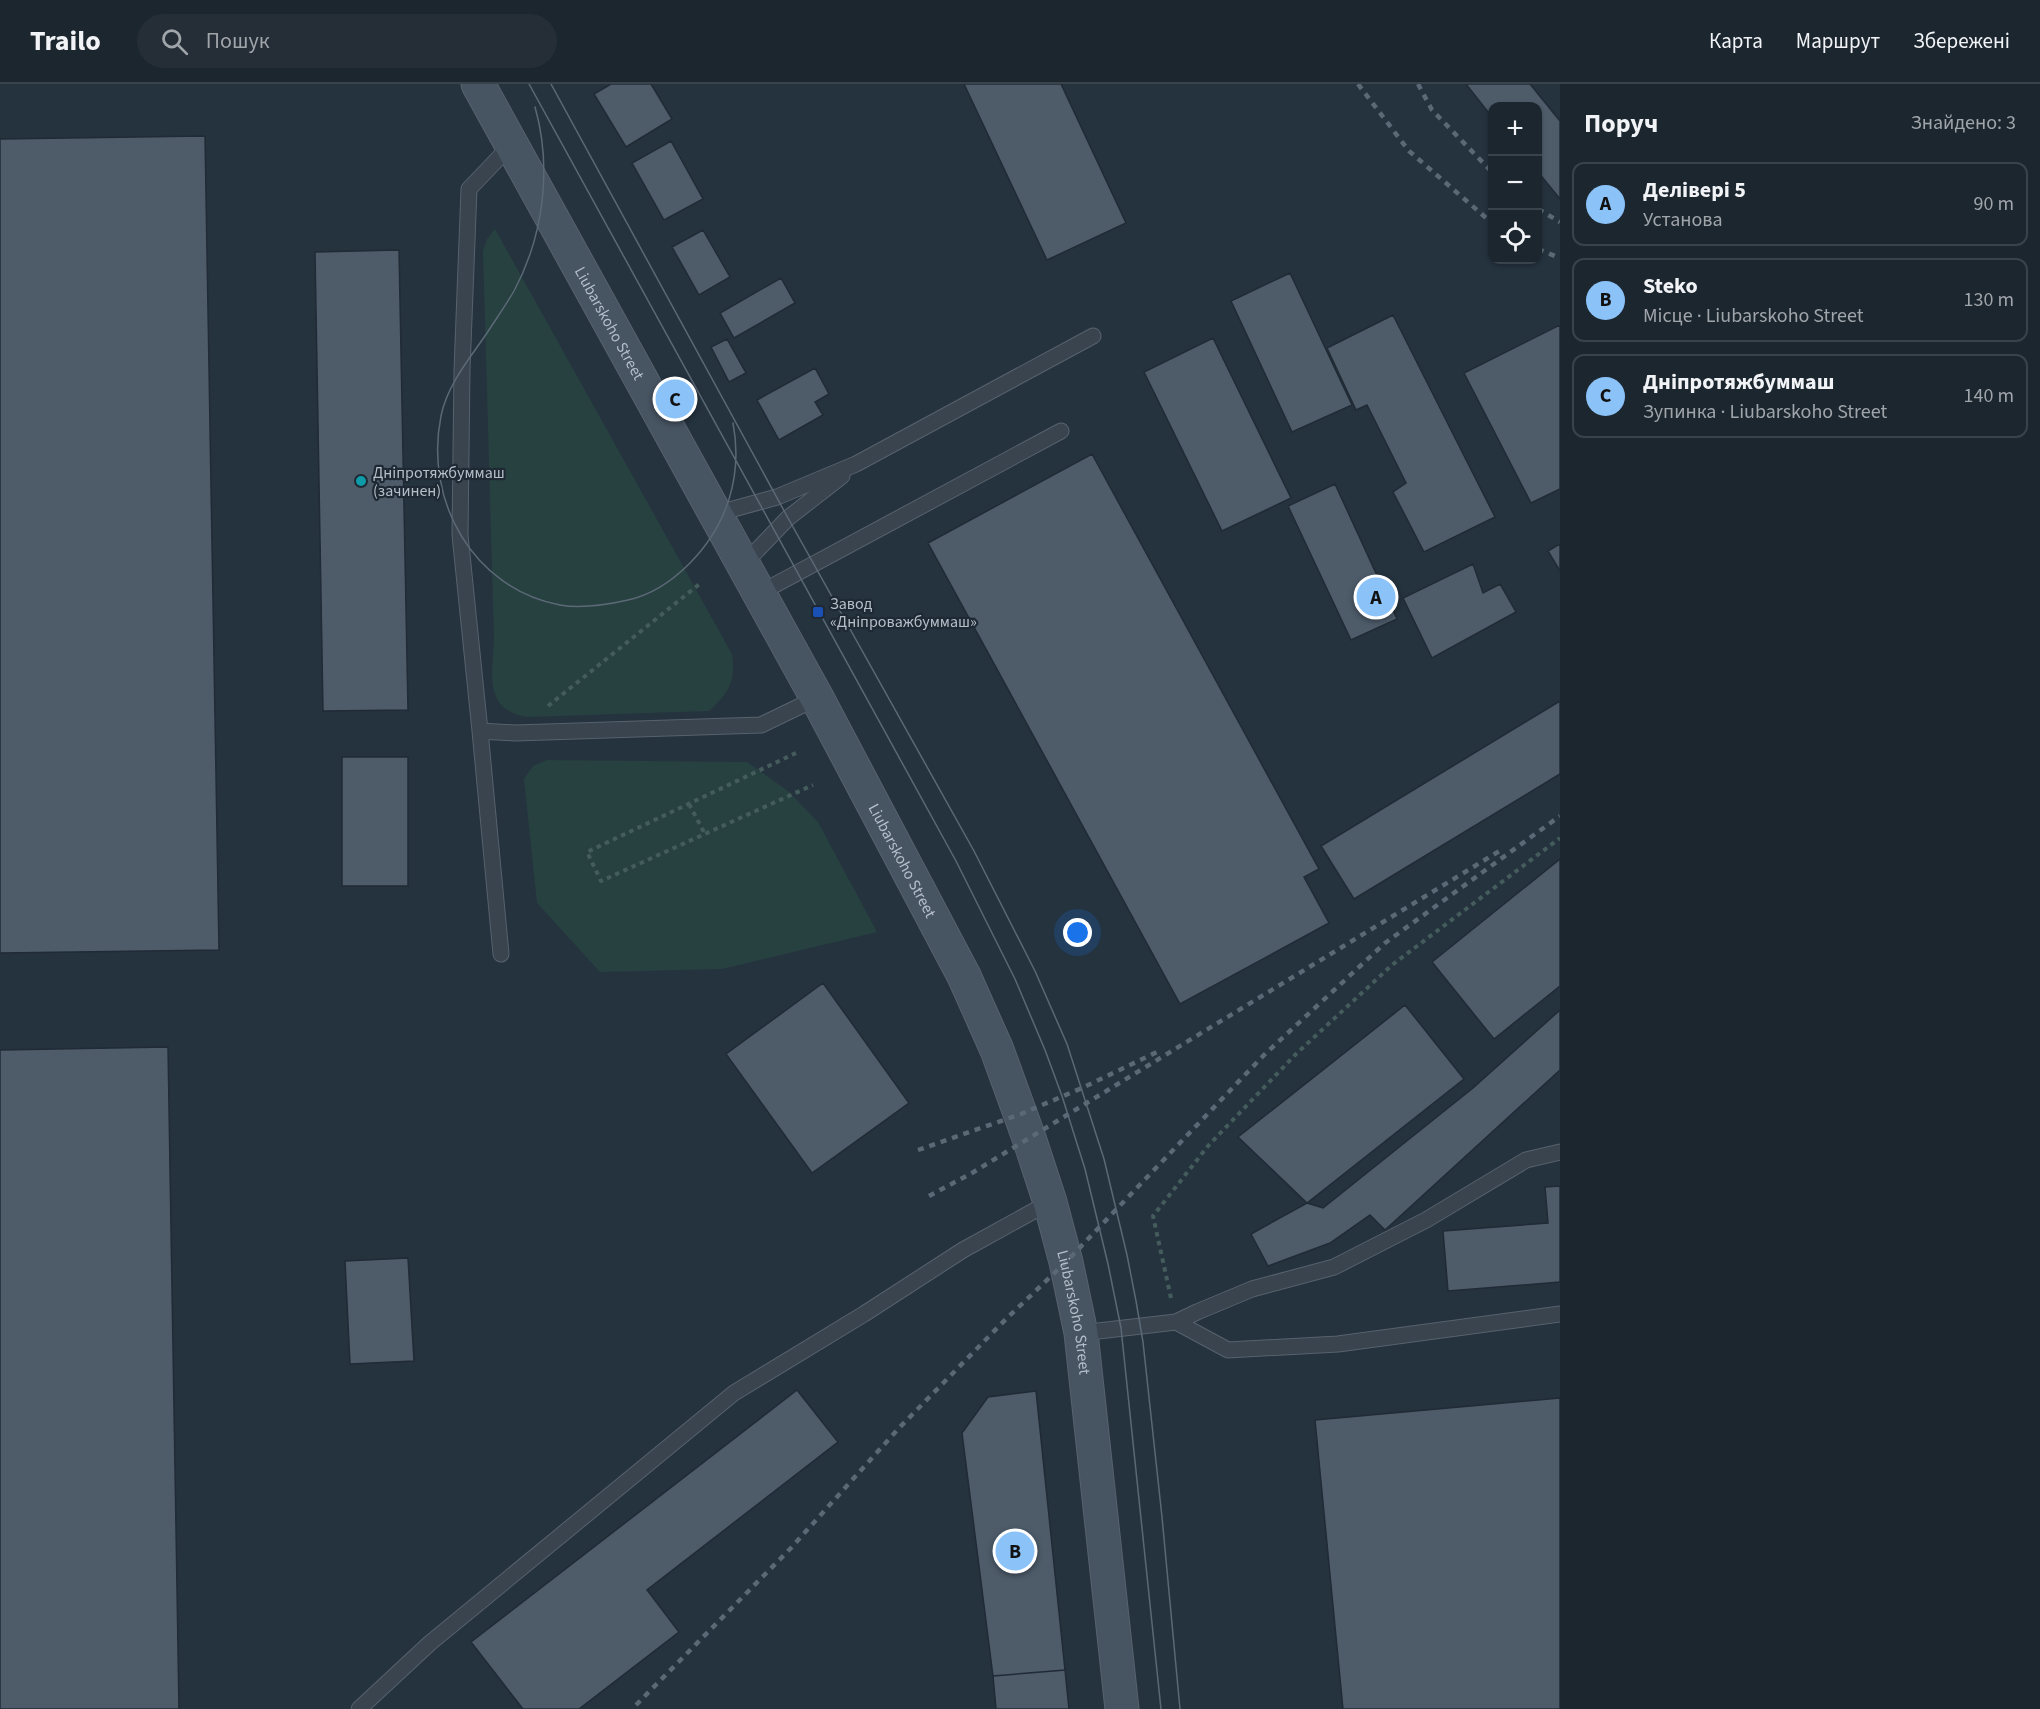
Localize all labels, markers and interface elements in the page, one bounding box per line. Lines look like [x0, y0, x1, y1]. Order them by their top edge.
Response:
search box [137, 14, 557, 68]
text: Trailo [30, 21, 101, 61]
icon: search [158, 25, 191, 58]
text: Пошук [206, 25, 270, 57]
text: Карта [1709, 26, 1763, 56]
text: Маршрут [1796, 26, 1880, 56]
text: Збережені [1913, 26, 2010, 56]
map controls [1488, 102, 1542, 264]
button: + [1488, 102, 1542, 156]
text: Поруч [1584, 105, 1658, 142]
text: Знайдено: 3 [1911, 109, 2016, 137]
button: − [1488, 156, 1542, 210]
text: Делівері 5 [1643, 174, 1746, 206]
text: A [1600, 190, 1611, 218]
text: 90 m [1974, 190, 2014, 218]
text: Установа [1643, 206, 1723, 234]
button: locate [1488, 210, 1542, 264]
street label: Liubarskoho Street [569, 263, 650, 385]
text: Steko [1643, 270, 1698, 302]
text: B [1599, 286, 1612, 314]
text: 130 m [1964, 286, 2014, 314]
text: Місце · Liubarskoho Street [1643, 302, 1863, 330]
text: Дніпротяжбуммаш [1643, 366, 1834, 398]
pin: C [656, 376, 694, 422]
text: C [1600, 382, 1611, 410]
text: 140 m [1964, 382, 2014, 410]
text: Зупинка · Liubarskoho Street [1643, 398, 1887, 426]
place label: Дніпротяжбуммаш (зачинен) [373, 462, 505, 502]
marker: Дніпротяжбуммаш (зачинен) [354, 474, 368, 488]
pin: A [1356, 574, 1396, 620]
place label: Завод «Дніпроважбуммаш» [830, 593, 977, 633]
marker: Завод «Дніпроважбуммаш» [811, 605, 825, 619]
street label: Liubarskoho Street [863, 800, 942, 922]
your location [1063, 918, 1092, 947]
street label: Liubarskoho Street [1051, 1248, 1096, 1376]
pin: B [996, 1528, 1034, 1574]

